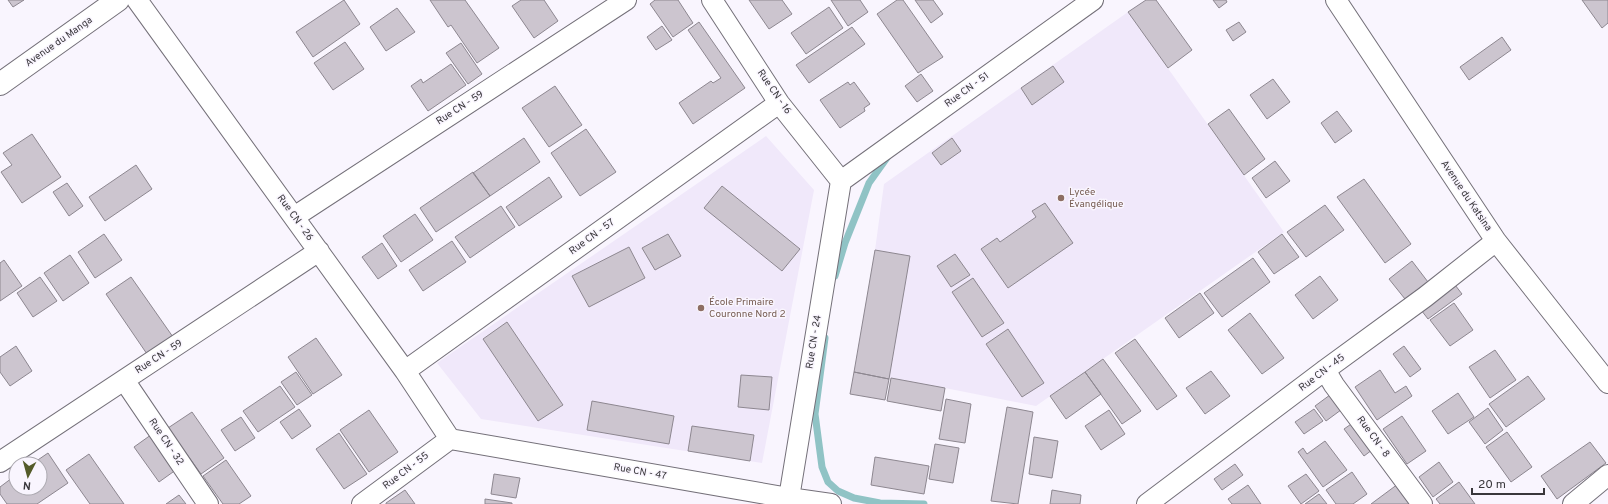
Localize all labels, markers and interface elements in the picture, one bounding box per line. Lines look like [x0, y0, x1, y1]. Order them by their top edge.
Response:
street label: Avenue du Manga [23, 14, 95, 70]
street label: Rue CN - 16 [754, 67, 794, 117]
street label: Rue CN - 51 [942, 69, 992, 111]
street label: Rue CN - 59 [434, 88, 486, 128]
street label: Avenue du Katsina [1437, 158, 1495, 234]
place label: Lycée Évangélique [1069, 186, 1123, 211]
street label: Rue CN - 26 [274, 192, 316, 244]
marker: Lycée Évangélique [1056, 193, 1066, 203]
street label: Rue CN - 57 [567, 216, 617, 258]
place label: École Primaire Couronne Nord 2 [709, 296, 786, 321]
marker: École Primaire Couronne Nord 2 [696, 303, 706, 313]
street label: Rue CN - 24 [803, 314, 825, 370]
street label: Rue CN - 59 [133, 337, 185, 377]
street label: Rue CN - 45 [1296, 351, 1348, 395]
street label: Rue CN - 8 [1354, 414, 1392, 460]
street label: Rue CN - 32 [146, 416, 186, 468]
street label: Rue CN - 55 [380, 449, 432, 493]
north arrow [8, 456, 48, 496]
street label: Rue CN - 47 [613, 461, 667, 483]
scale bar [1472, 470, 1544, 496]
text: 20 m [1478, 477, 1506, 493]
text: N [22, 478, 32, 492]

